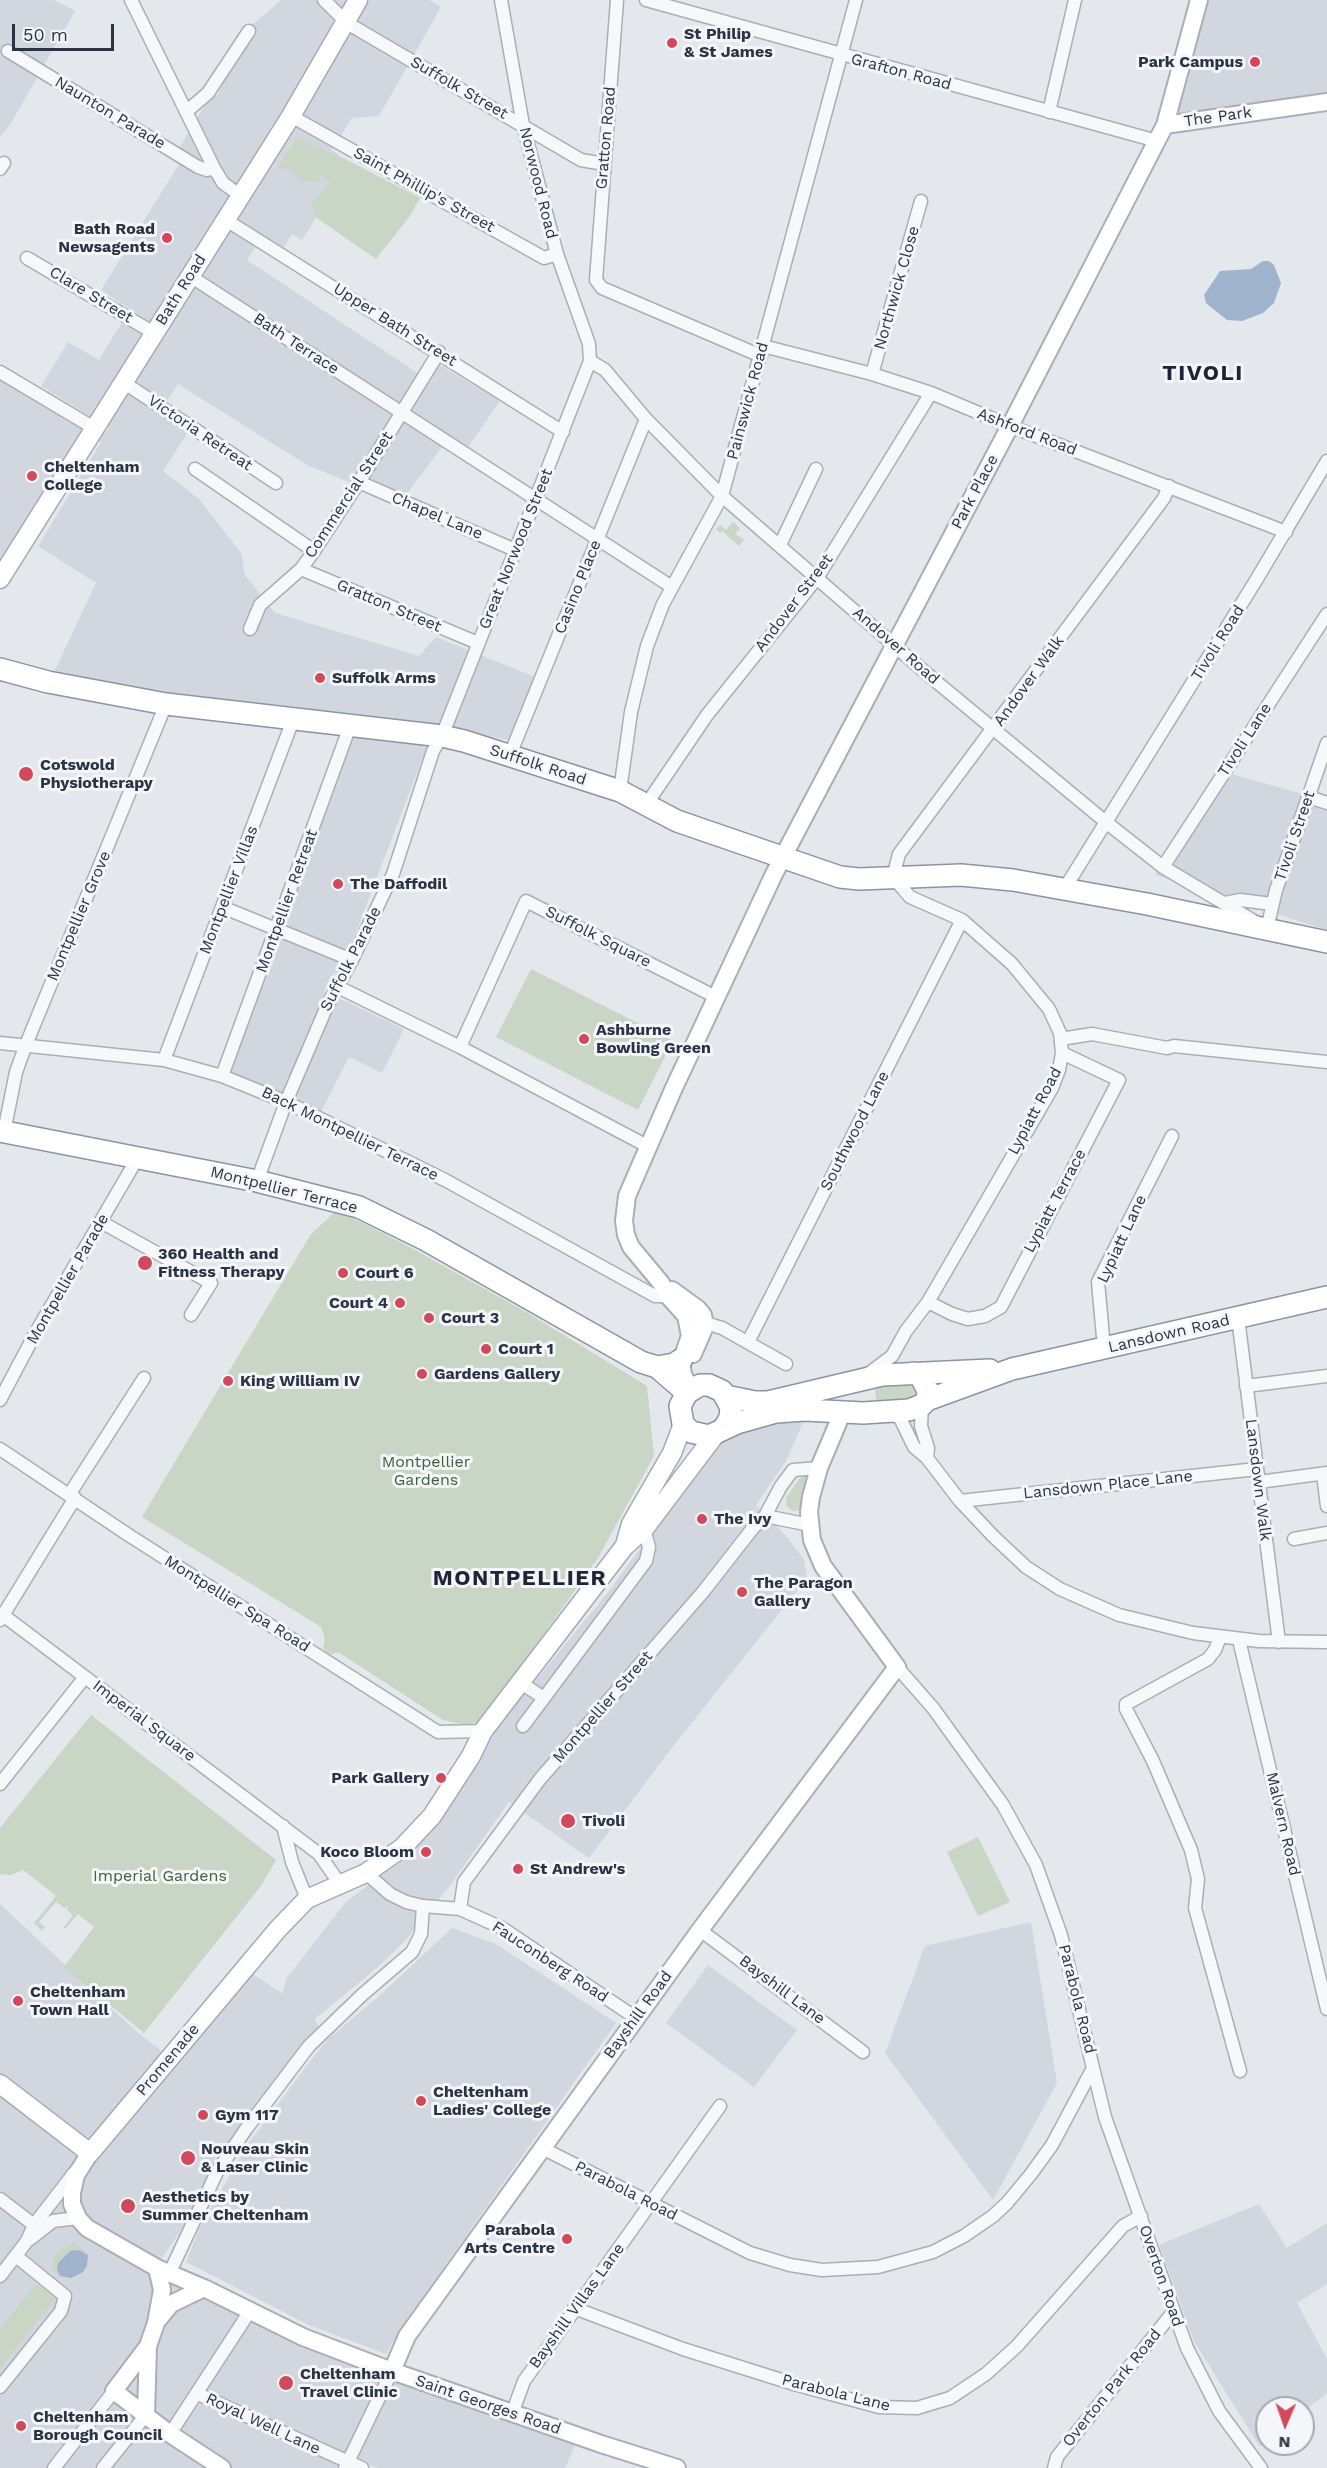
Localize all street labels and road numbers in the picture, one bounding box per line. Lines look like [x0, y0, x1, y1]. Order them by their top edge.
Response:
street label: Grafton Road [849, 49, 953, 95]
street label: Suffolk Street [407, 52, 511, 124]
street label: Naunton Parade [51, 72, 169, 154]
street label: Gratton Road [592, 86, 620, 190]
street label: The Park [1183, 103, 1253, 131]
street label: Norwood Road [515, 125, 561, 241]
street label: Saint Phillip's Street [350, 143, 498, 237]
street label: Northwick Close [870, 224, 924, 352]
street label: Bath Road [152, 251, 210, 329]
street label: Clare Street [46, 263, 136, 327]
street label: Upper Bath Street [330, 279, 460, 371]
street label: Bath Terrace [249, 309, 343, 379]
street label: Painswick Road [723, 340, 773, 462]
street label: Victoria Retreat [144, 391, 256, 475]
street label: Ashford Road [974, 404, 1080, 460]
street label: Commercial Street [301, 428, 397, 562]
street label: Park Place [947, 451, 1003, 533]
street label: Great Norwood Street [475, 466, 557, 632]
street label: Chapel Lane [388, 488, 486, 544]
street label: Casino Place [550, 537, 606, 637]
street label: Andover Street [751, 550, 837, 656]
street label: Gratton Street [334, 575, 444, 637]
street label: Tivoli Road [1187, 602, 1249, 684]
street label: Andover Road [849, 603, 943, 689]
street label: Andover Walk [990, 632, 1068, 730]
street label: Tivoli Lane [1214, 700, 1276, 780]
street label: Suffolk Road [487, 740, 589, 790]
street label: Tivoli Street [1271, 788, 1319, 884]
street label: Montpellier Villas [196, 823, 262, 957]
street label: Montpellier Retreat [252, 827, 322, 975]
street label: Montpellier Grove [43, 848, 115, 984]
street label: Suffolk Square [542, 902, 654, 972]
street label: Suffolk Parade [316, 903, 386, 1015]
street label: Lypiatt Road [1004, 1064, 1066, 1158]
street label: Southwood Lane [817, 1068, 893, 1194]
street label: Back Montpellier Terrace [258, 1083, 442, 1185]
street label: Lypiatt Terrace [1020, 1146, 1090, 1256]
street label: Montpellier Terrace [208, 1162, 360, 1218]
street label: Lypiatt Lane [1093, 1192, 1151, 1286]
street label: Montpellier Parade [23, 1210, 113, 1348]
street label: Lansdown Road [1106, 1311, 1232, 1357]
street label: Lansdown Walk [1241, 1418, 1275, 1542]
street label: Lansdown Place Lane [1022, 1467, 1194, 1503]
street label: Montpellier Spa Road [161, 1551, 313, 1657]
street label: Montpellier Street [549, 1647, 657, 1767]
street label: Imperial Square [89, 1676, 199, 1766]
street label: Malvern Road [1262, 1770, 1304, 1878]
street label: Fauconberg Road [488, 1917, 612, 2007]
street label: Parabola Road [1054, 1942, 1100, 2056]
street label: Bayshill Lane [735, 1951, 829, 2029]
street label: Bayshill Road [600, 1967, 676, 2063]
street label: Promenade [132, 2020, 204, 2100]
street label: Parabola Road [572, 2157, 680, 2225]
street label: Overton Road [1135, 2223, 1187, 2329]
street label: Bayshill Villas Lane [525, 2240, 629, 2372]
street label: Overton Park Road [1059, 2325, 1165, 2451]
street label: Parabola Lane [780, 2370, 892, 2416]
street label: Saint Georges Road [413, 2371, 563, 2439]
street label: Royal Well Lane [203, 2389, 323, 2459]

